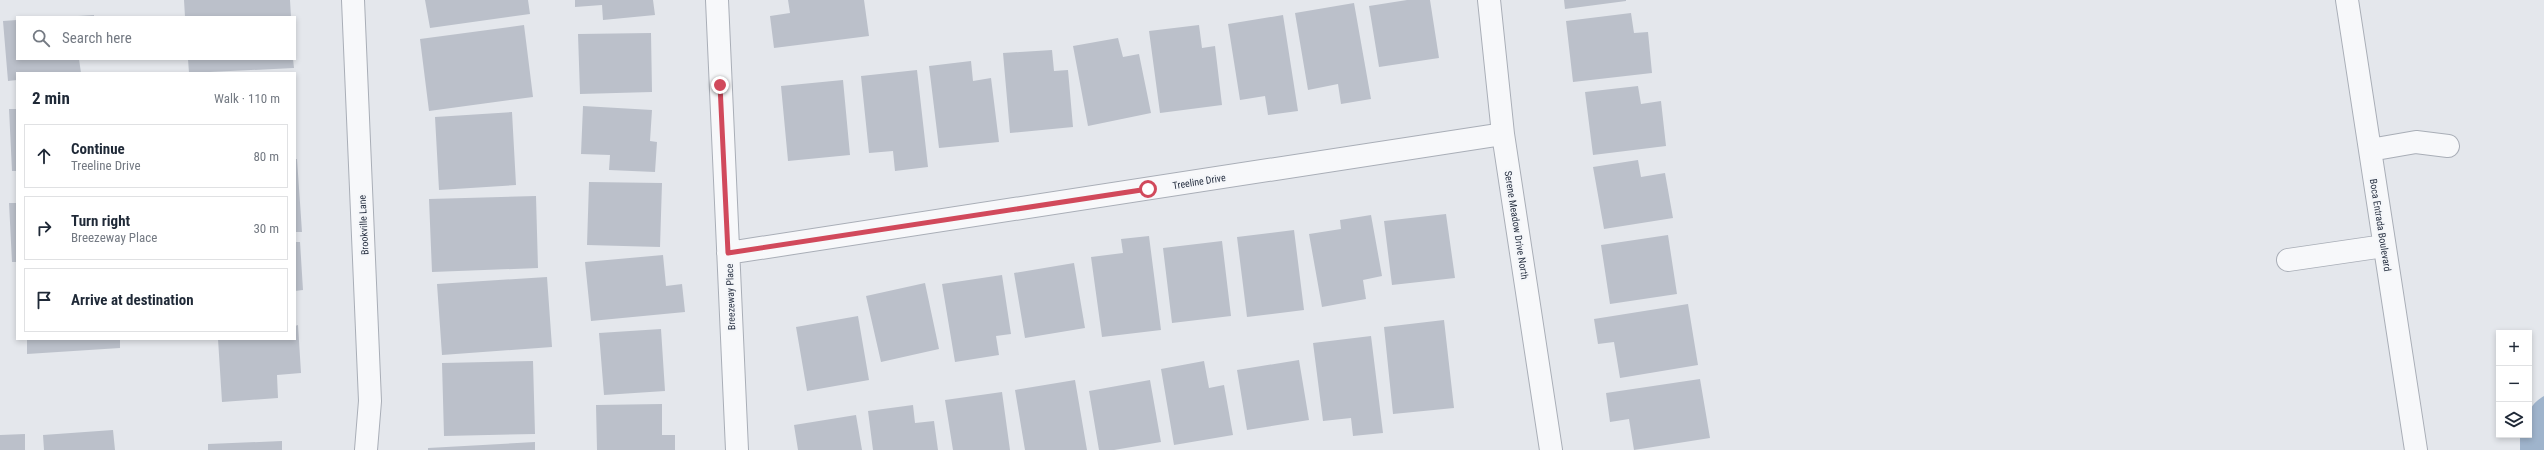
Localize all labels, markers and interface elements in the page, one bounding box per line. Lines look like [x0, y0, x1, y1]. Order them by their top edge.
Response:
search box [16, 16, 296, 60]
icon: search [30, 27, 52, 49]
text: Search here [62, 29, 132, 47]
route end [711, 76, 729, 94]
text: 2 min [32, 88, 70, 108]
text: Walk · 110 m [214, 91, 280, 106]
text: Continue [71, 140, 125, 158]
icon: ahead [33, 145, 55, 167]
text: 80 m [253, 149, 279, 164]
text: Treeline Drive [71, 158, 141, 173]
street label: Serene Meadow Drive North [1502, 170, 1531, 280]
street label: Treeline Drive [1172, 172, 1227, 191]
street label: Boca Entrada Boulevard [2368, 178, 2393, 272]
route start [1139, 180, 1157, 198]
street label: Brookville Lane [356, 194, 371, 255]
text: Turn right [71, 212, 130, 230]
icon: right [33, 217, 55, 239]
text: 30 m [253, 221, 279, 236]
text: Breezeway Place [71, 230, 157, 245]
street label: Breezeway Place [724, 263, 737, 330]
icon: arrive [33, 289, 55, 311]
text: Arrive at destination [71, 291, 194, 309]
map controls [2496, 330, 2532, 438]
button: + [2496, 330, 2532, 366]
button: − [2496, 366, 2532, 402]
button: layers [2496, 402, 2532, 438]

